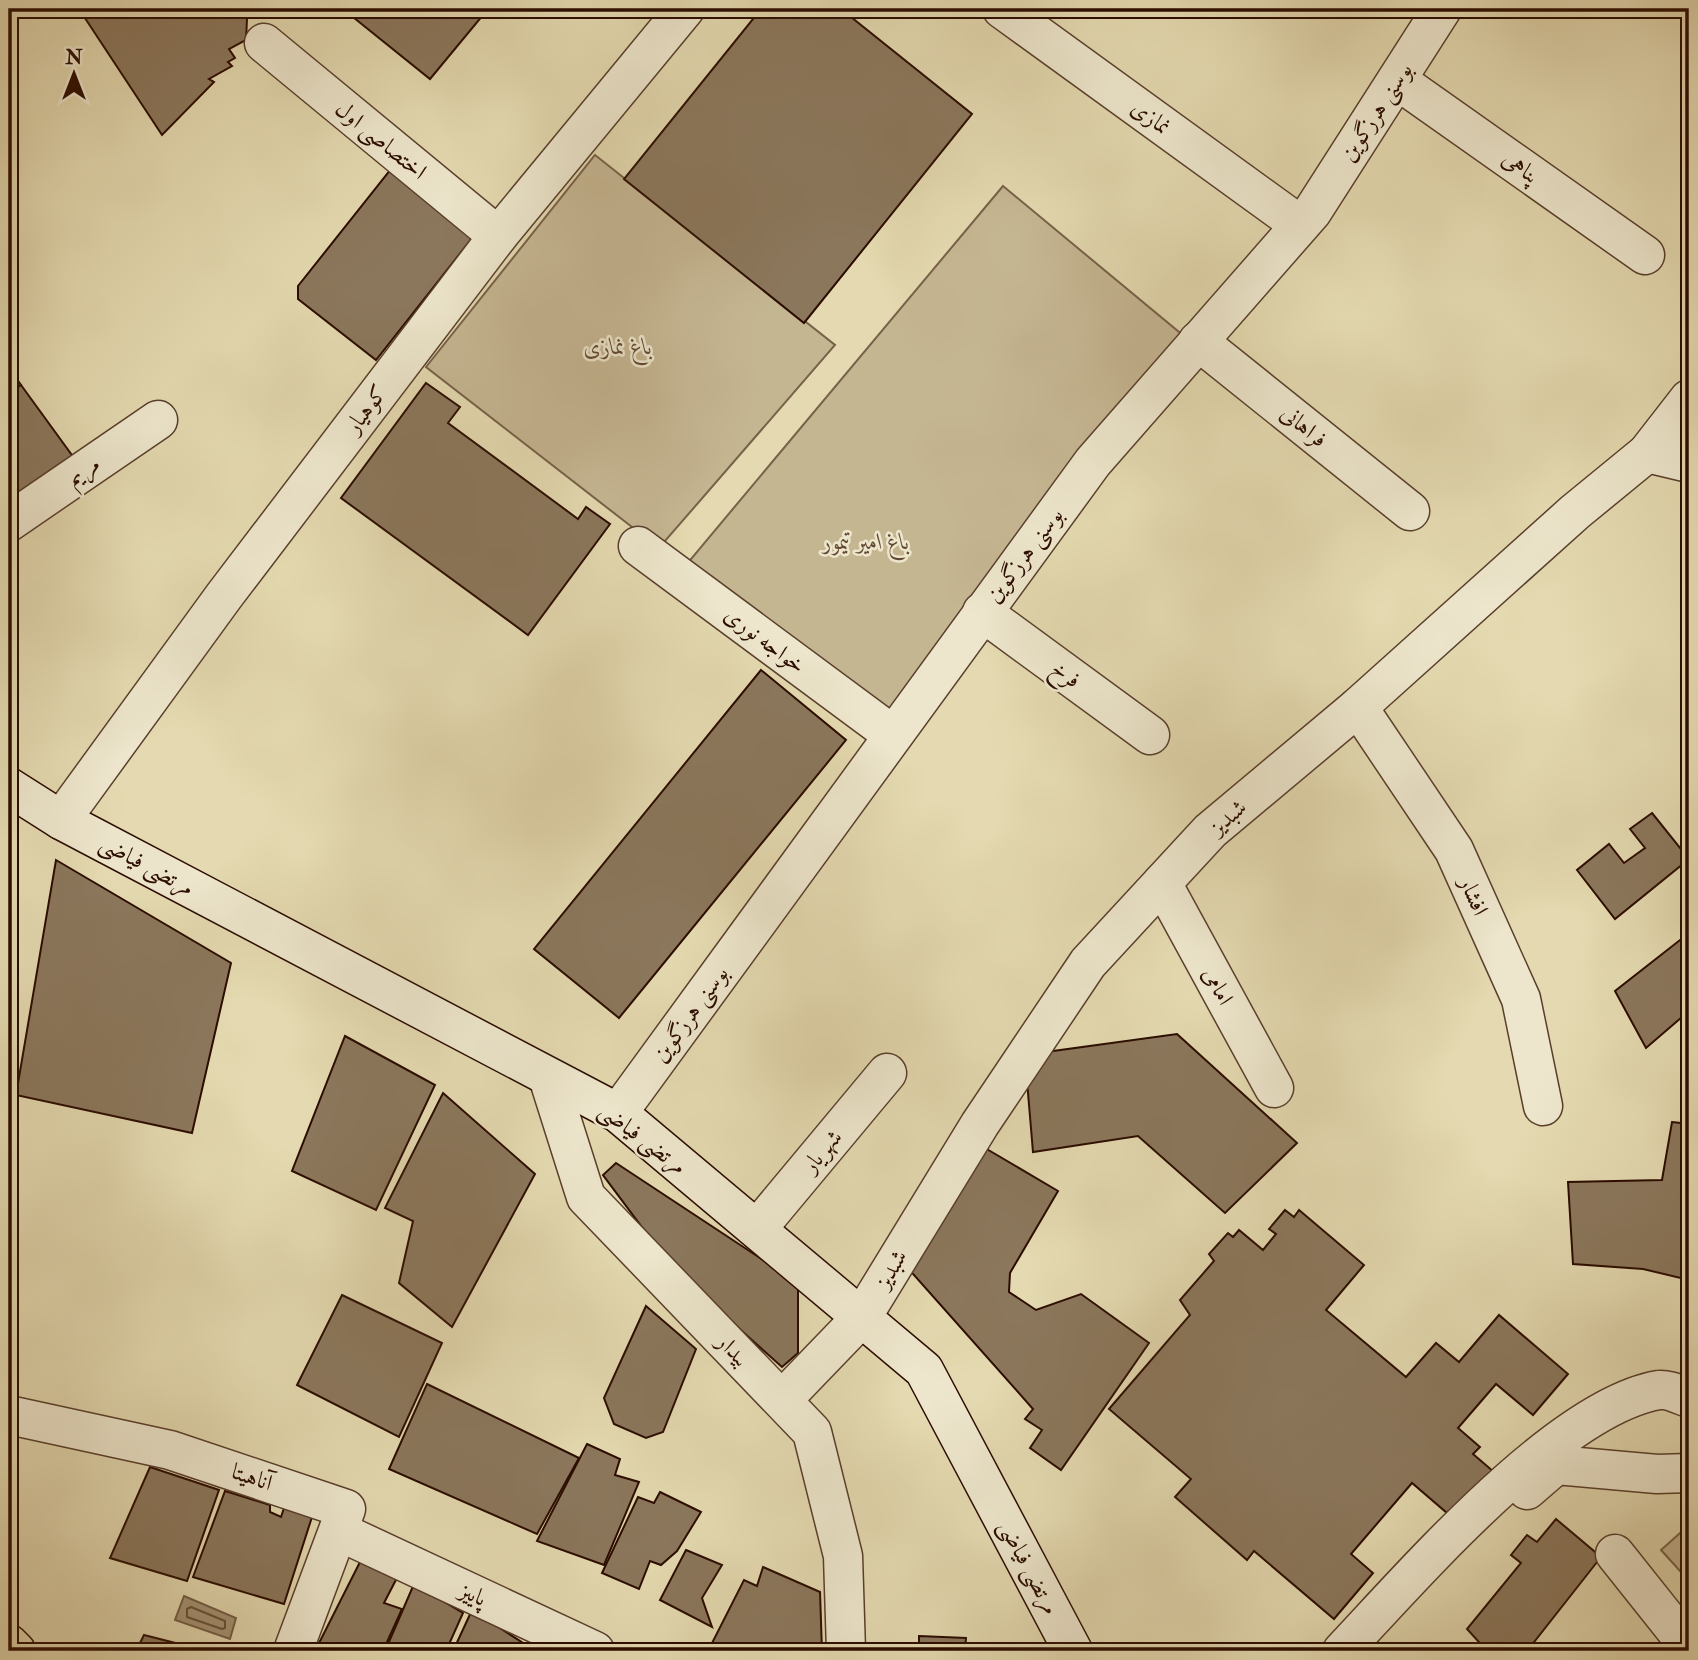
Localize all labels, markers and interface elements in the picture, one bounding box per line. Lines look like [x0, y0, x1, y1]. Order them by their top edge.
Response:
north arrow [38, 38, 108, 108]
text: N [64, 46, 83, 70]
street label: بوسنی هرزگوین [1333, 57, 1420, 168]
street label: نمازی [1125, 93, 1177, 141]
street label: اختصاصی اول [328, 94, 433, 187]
street label: پناهی [1495, 144, 1546, 192]
park label: باغ نمازی [584, 332, 653, 366]
street label: کوهیار [337, 379, 394, 441]
street label: فراهانی [1275, 398, 1333, 454]
street label: مریم [61, 449, 108, 497]
street label: بوسنی هرزگوین [979, 501, 1070, 609]
park label: باغ امیر تیمور [820, 527, 910, 561]
street label: خواجه نوری [719, 600, 811, 680]
street label: فرخ [1042, 653, 1087, 699]
street label: شبدیز [1202, 793, 1253, 843]
street label: مرتضی فیاضی [94, 828, 199, 904]
street label: افشار [1452, 870, 1495, 920]
street label: بوسنی هرزگوین [645, 960, 736, 1069]
street label: امامی [1196, 962, 1240, 1010]
street label: مرتضی فیاضی [592, 1095, 693, 1182]
street label: شهریار [794, 1123, 849, 1180]
street label: شبدیز [867, 1244, 914, 1296]
street label: بیدار [709, 1326, 755, 1372]
street label: آناهیتا [228, 1457, 279, 1498]
street label: مرتضی فیاضی [990, 1515, 1066, 1620]
street label: پاییز [452, 1574, 493, 1615]

